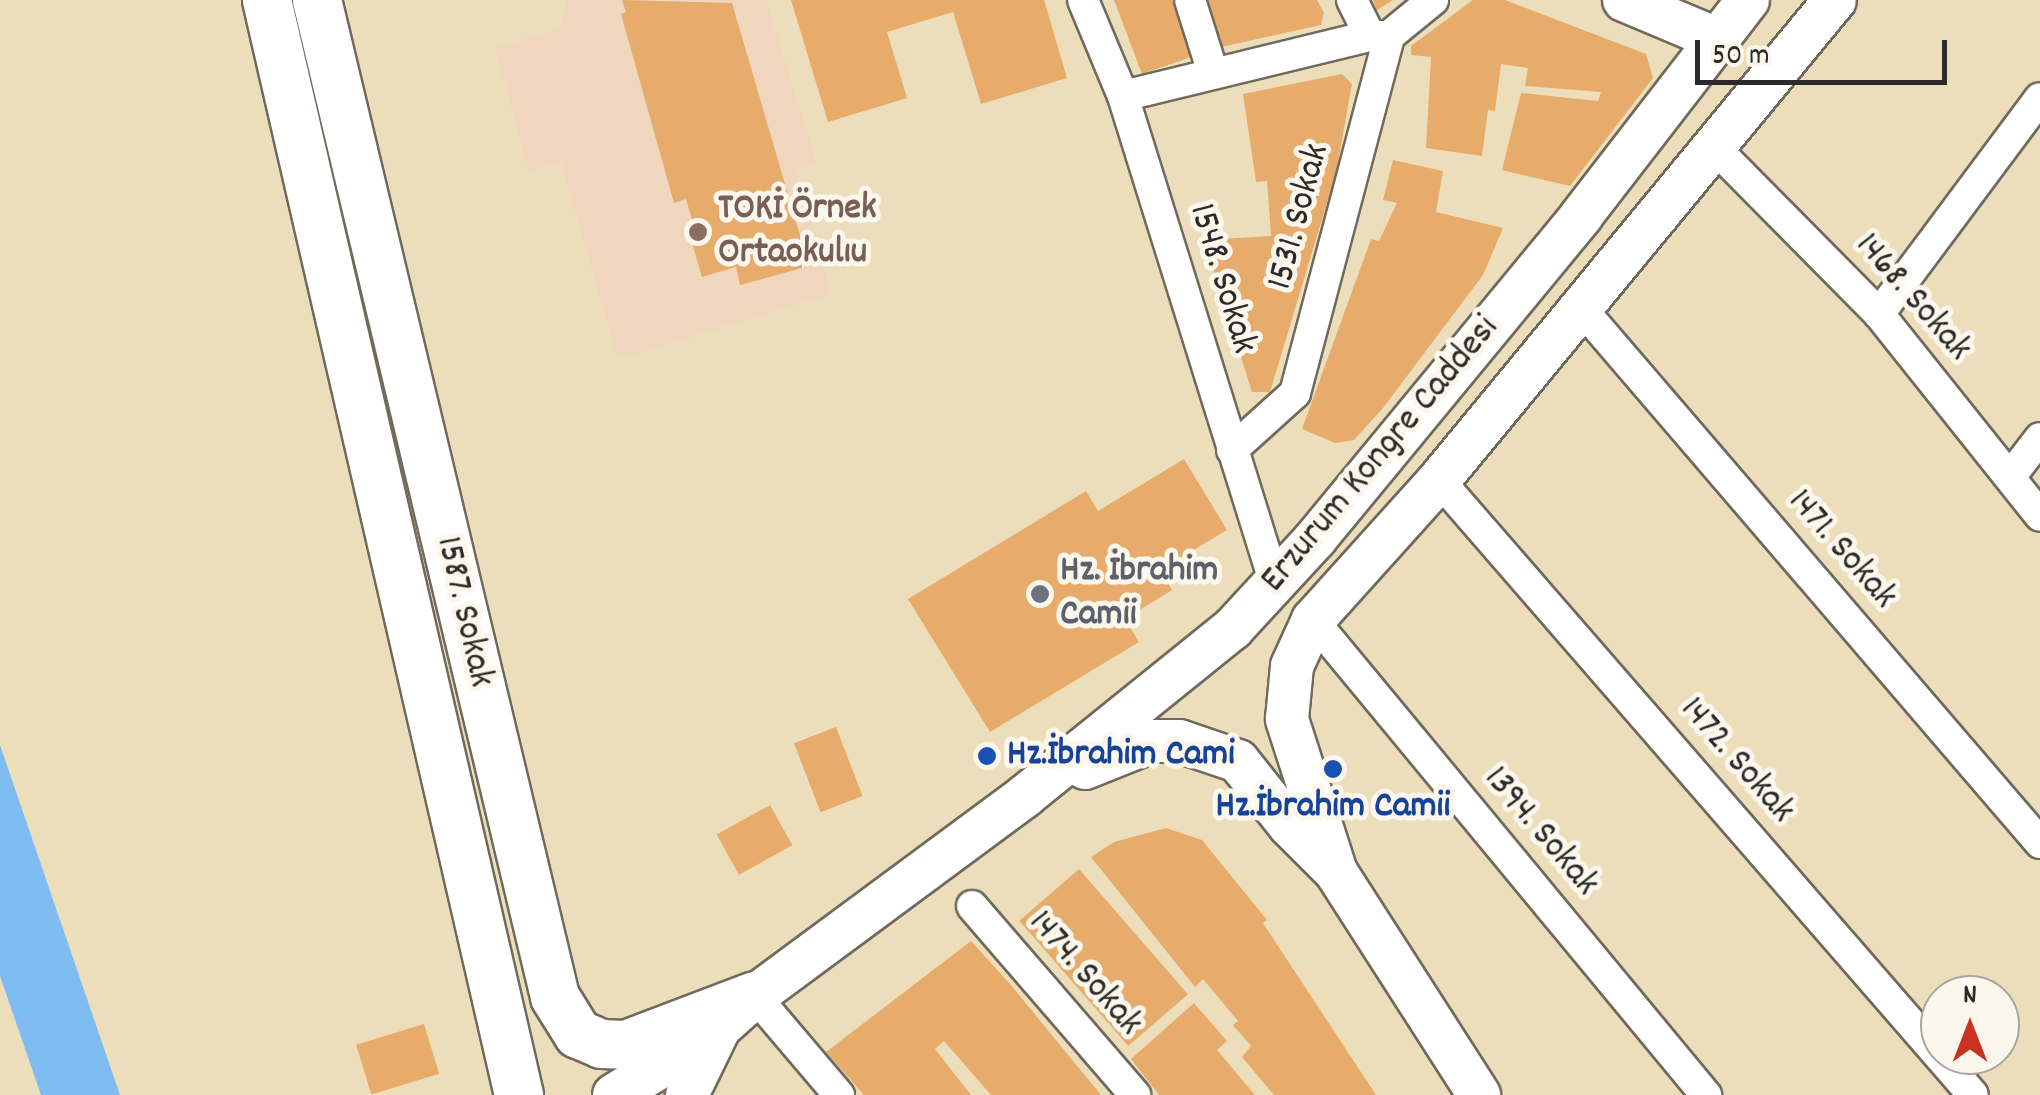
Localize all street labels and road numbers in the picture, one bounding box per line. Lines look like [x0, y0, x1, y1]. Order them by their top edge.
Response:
street label: 1531. Sokak [1259, 139, 1341, 295]
street label: 1548. Sokak [1177, 198, 1265, 360]
street label: 1468. Sokak [1844, 224, 1980, 372]
street label: Erzurum Kongre Caddesi [1252, 307, 1510, 603]
street label: 1471. Sokak [1776, 480, 1906, 620]
street label: 1587. Sokak [424, 532, 502, 692]
street label: 1472. Sokak [1669, 688, 1803, 834]
street label: 1394. Sokak [1472, 758, 1608, 906]
street label: 1474. Sokak [1017, 902, 1151, 1046]

